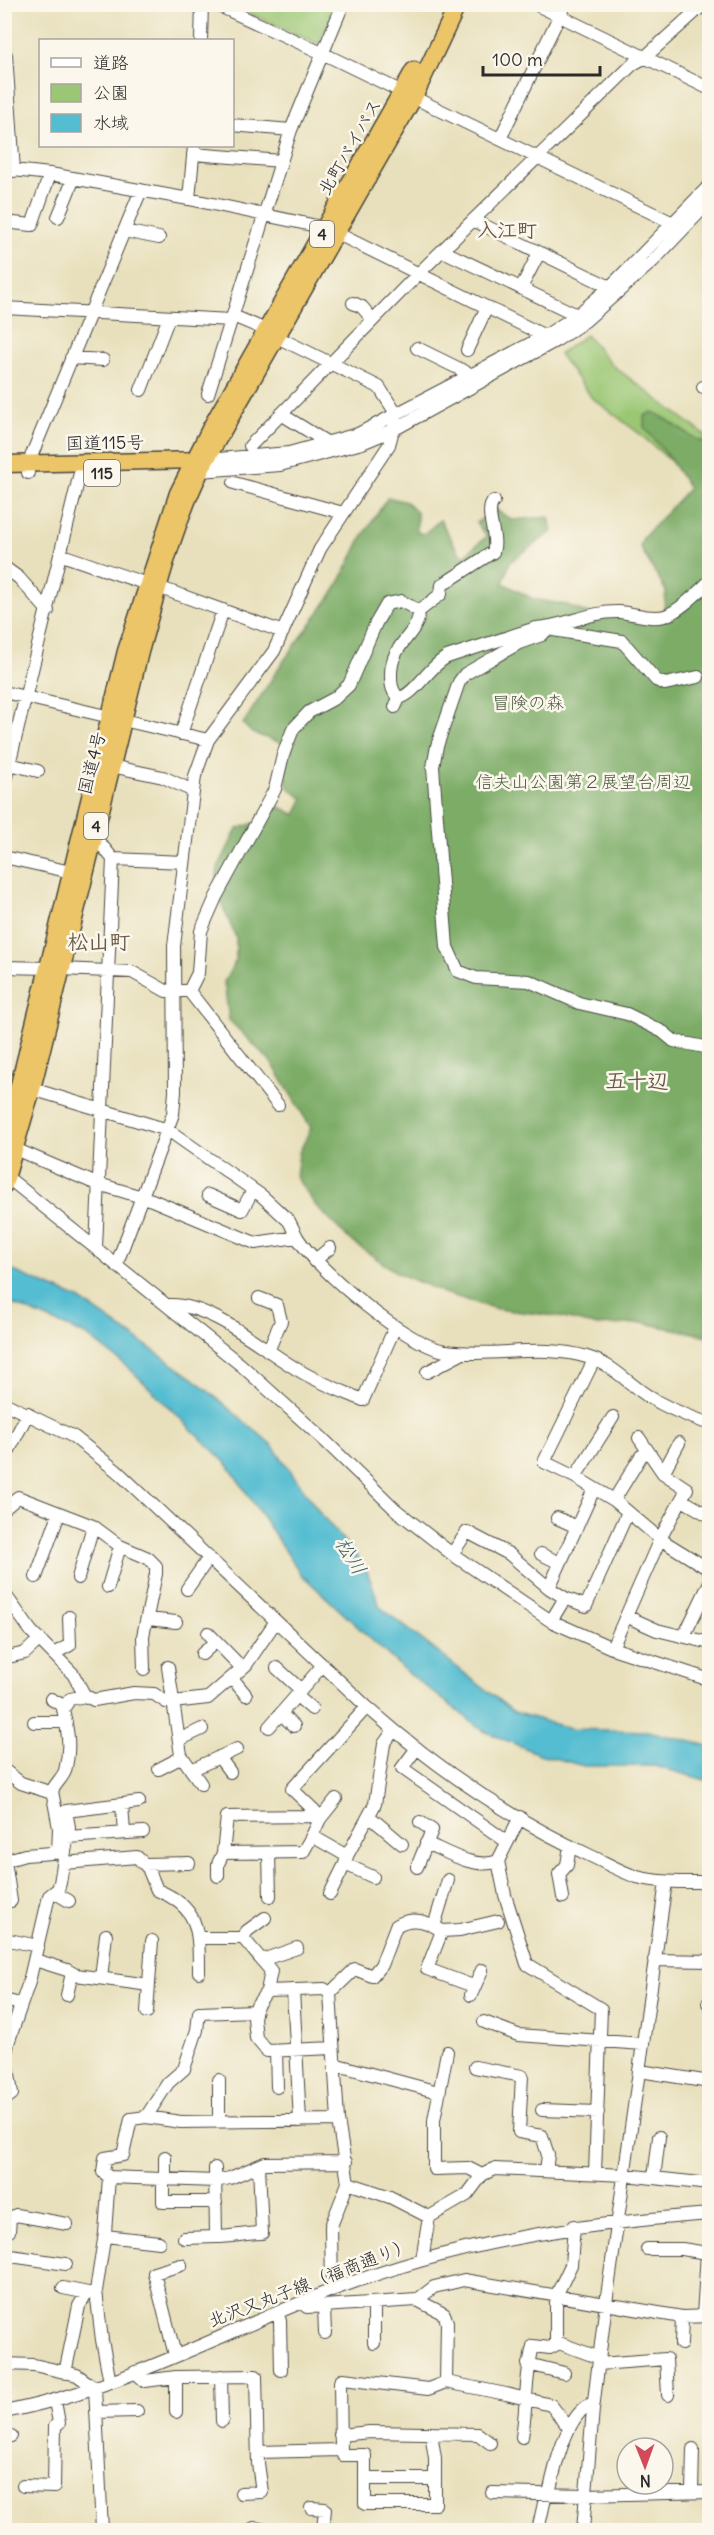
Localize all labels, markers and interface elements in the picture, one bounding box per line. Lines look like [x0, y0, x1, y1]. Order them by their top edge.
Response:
legend [39, 39, 234, 147]
scale bar [483, 39, 600, 77]
text: 100 m [492, 48, 543, 71]
text: 道路 [93, 51, 129, 74]
text: 公園 [93, 81, 129, 104]
street label: 北町バイパス [313, 94, 386, 199]
text: 水域 [93, 111, 129, 134]
district label: 入江町 [477, 217, 537, 242]
road number: 4 [310, 221, 334, 247]
street label: 国道115号 [65, 430, 145, 455]
road number: 115 [84, 460, 120, 486]
park label: 冒険の森 [492, 691, 564, 714]
street label: 国道4号 [73, 729, 110, 797]
park label: 信夫山公園第２展望台周辺 [475, 770, 691, 793]
road number: 4 [84, 813, 108, 839]
district label: 松山町 [68, 928, 131, 955]
district label: 五十辺 [606, 1067, 669, 1094]
water label: 松川 [330, 1532, 372, 1579]
street label: 北沢又丸子線（福商通り） [205, 2233, 415, 2332]
north arrow [615, 2436, 675, 2496]
text: N [640, 2471, 651, 2491]

